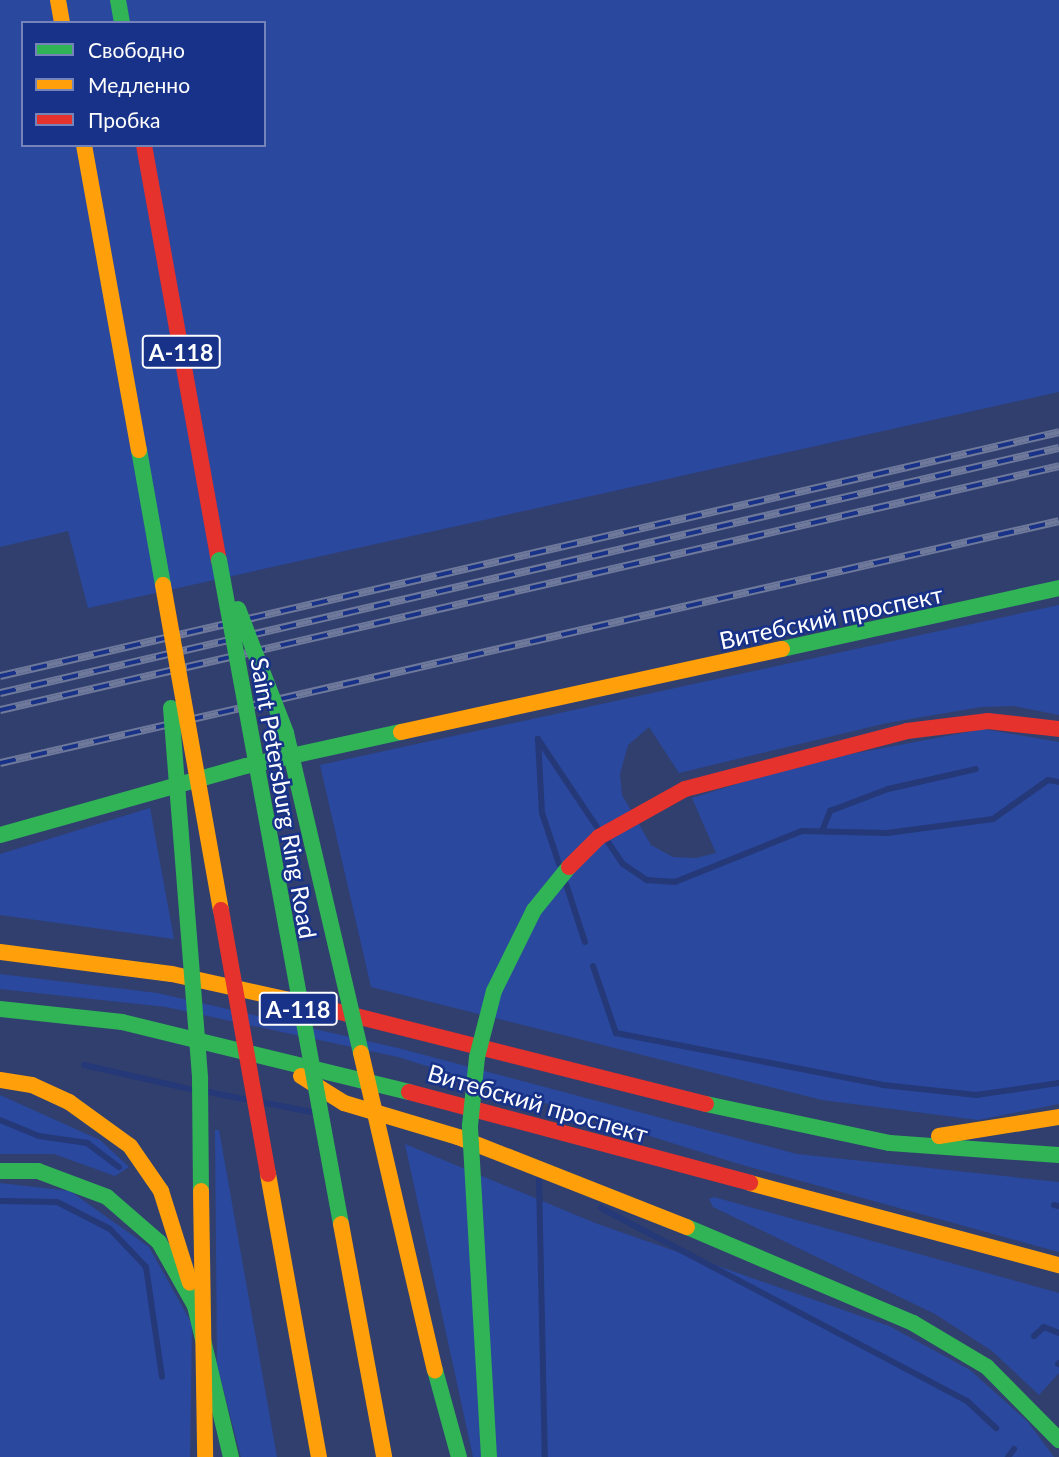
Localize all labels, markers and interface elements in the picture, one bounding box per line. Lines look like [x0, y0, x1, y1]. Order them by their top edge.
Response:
legend [21, 21, 266, 147]
text: Свободно [88, 37, 185, 62]
text: Медленно [88, 72, 190, 97]
text: Пробка [88, 107, 161, 132]
road number: А-118 [141, 332, 221, 372]
street label: Витебский проспект [717, 579, 945, 655]
street label: Saint Petersburg Ring Road [245, 655, 323, 941]
road number: А-118 [258, 990, 338, 1028]
street label: Витебский проспект [425, 1058, 651, 1148]

